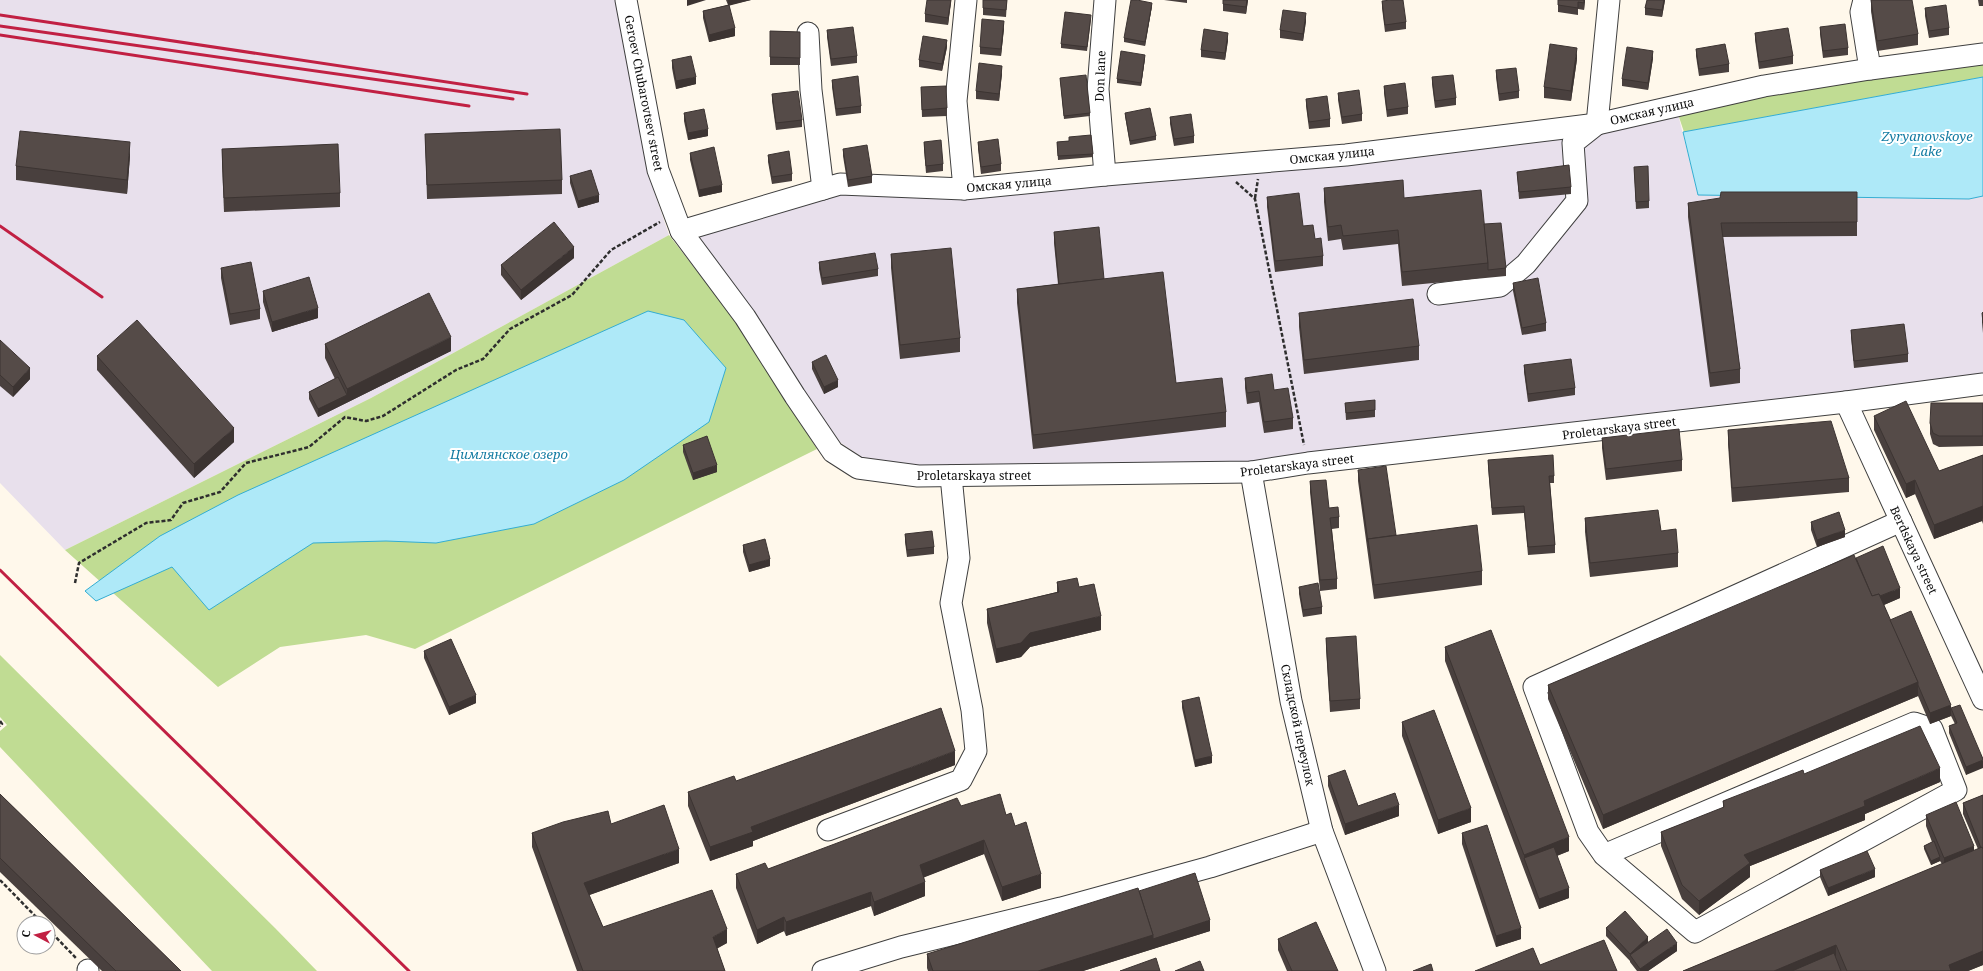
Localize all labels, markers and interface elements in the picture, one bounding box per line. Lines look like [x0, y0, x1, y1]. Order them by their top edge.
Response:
street label: Geroev Chubarovtsev street [621, 13, 667, 173]
street label: Don lane [1091, 50, 1109, 102]
street label: Омская улица [1608, 93, 1696, 129]
water label: Zyryanovskoye Lake [1880, 127, 1973, 160]
street label: Омская улица [1289, 142, 1376, 168]
street label: Омская улица [966, 172, 1053, 196]
street label: Proletarskaya street [1561, 413, 1677, 443]
water label: Цимлянское озеро [449, 445, 568, 463]
street label: Proletarskaya street [1239, 450, 1355, 480]
street label: Proletarskaya street [917, 467, 1031, 484]
street label: Berdskaya street [1886, 503, 1942, 597]
street label: Складской переулок [1277, 663, 1319, 788]
north arrow [16, 915, 56, 955]
text: С [18, 929, 33, 938]

